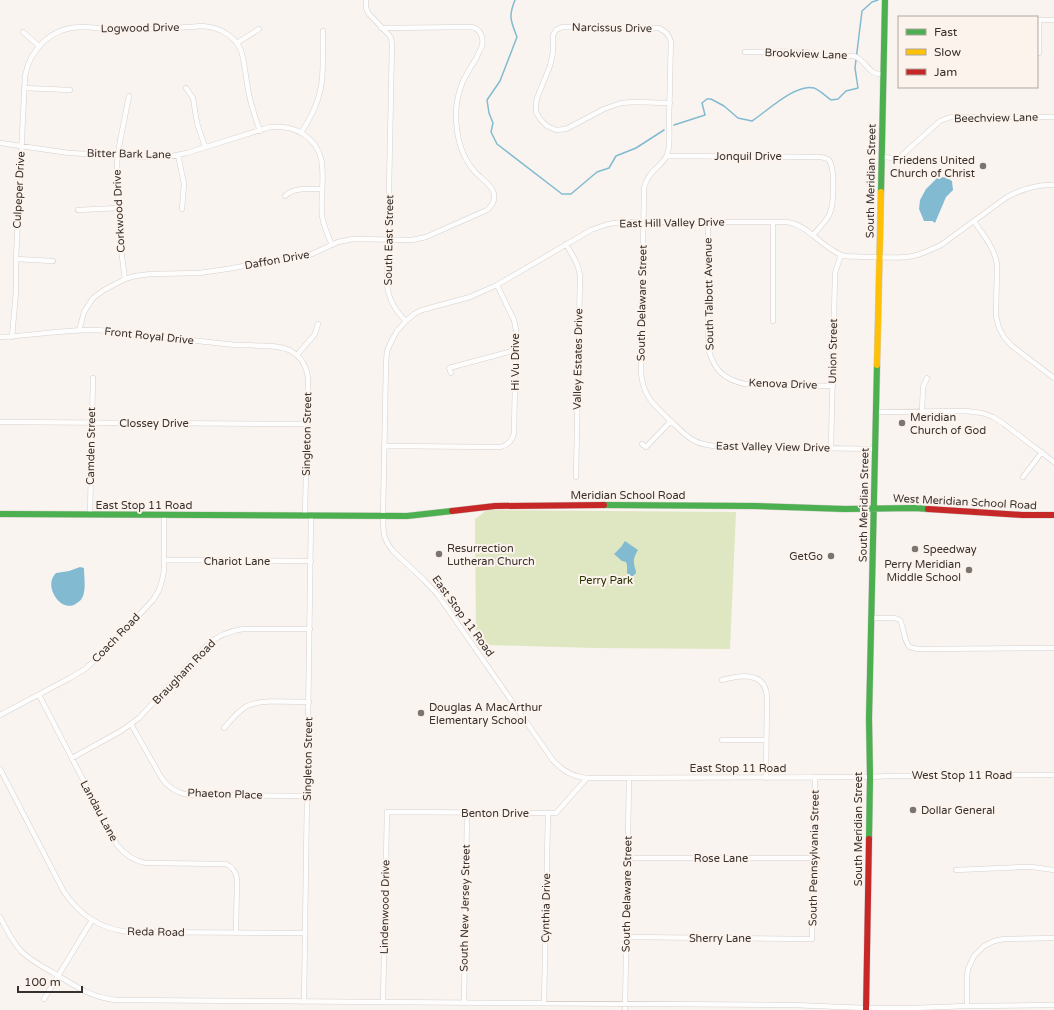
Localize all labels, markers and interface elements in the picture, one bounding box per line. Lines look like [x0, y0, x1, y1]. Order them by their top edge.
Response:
legend [898, 16, 1038, 88]
street label: Logwood Drive [100, 21, 180, 35]
street label: Narcissus Drive [572, 21, 652, 35]
text: Fast [934, 25, 958, 39]
text: Slow [934, 45, 961, 59]
street label: Brookview Lane [764, 46, 848, 62]
text: Jam [934, 65, 957, 79]
street label: Beechview Lane [954, 111, 1038, 125]
street label: South Meridian Street [864, 124, 878, 238]
street label: Bitter Bark Lane [87, 147, 171, 161]
street label: Jonquil Drive [714, 150, 782, 163]
street label: Culpeper Drive [10, 151, 28, 229]
place label: Friedens United Church of Christ [890, 154, 975, 180]
marker: Friedens United Church of Christ [978, 161, 988, 171]
street label: Corkwood Drive [110, 169, 128, 253]
street label: South East Street [382, 194, 396, 286]
street label: East Hill Valley Drive [619, 216, 725, 230]
street label: South Talbott Avenue [702, 237, 716, 351]
street label: South Delaware Street [634, 245, 650, 361]
street label: Daffon Drive [244, 248, 310, 272]
street label: Valley Estates Drive [571, 308, 585, 410]
street label: Union Street [826, 318, 840, 384]
street label: Front Royal Drive [104, 325, 194, 347]
street label: Hi Vu Drive [509, 333, 522, 391]
street label: Kenova Drive [748, 376, 818, 392]
street label: Singleton Street [300, 392, 314, 476]
street label: Camden Street [84, 407, 98, 485]
place label: Meridian Church of God [910, 411, 986, 437]
street label: Clossey Drive [119, 417, 189, 430]
marker: Meridian Church of God [897, 418, 907, 428]
street label: East Valley View Drive [716, 440, 830, 454]
street label: South Meridian Street [857, 448, 871, 562]
street label: Meridian School Road [570, 489, 686, 502]
street label: West Meridian School Road [893, 492, 1037, 512]
street label: East Stop 11 Road [96, 499, 193, 512]
place label: Resurrection Lutheran Church [447, 542, 535, 568]
place label: Speedway [923, 543, 977, 556]
marker: Speedway [910, 544, 920, 554]
marker: Resurrection Lutheran Church [434, 549, 444, 559]
place label: GetGo [789, 550, 823, 563]
marker: GetGo [826, 551, 836, 561]
street label: Chariot Lane [204, 555, 270, 568]
place label: Perry Meridian Middle School [884, 558, 961, 584]
marker: Perry Meridian Middle School [964, 565, 974, 575]
street label: East Stop 11 Road [429, 573, 497, 659]
park label: Perry Park [579, 574, 633, 587]
street label: Coach Road [89, 611, 143, 665]
street label: Braugham Road [150, 637, 218, 707]
place label: Douglas A MacArthur Elementary School [429, 701, 543, 727]
marker: Douglas A MacArthur Elementary School [416, 708, 426, 718]
street label: Singleton Street [301, 717, 315, 801]
street label: East Stop 11 Road [690, 762, 787, 775]
street label: West Stop 11 Road [912, 769, 1012, 782]
street label: South Meridian Street [852, 772, 865, 886]
street label: Landau Lane [77, 778, 121, 844]
street label: Phaeton Place [187, 786, 263, 802]
street label: South Pennsylvania Street [806, 790, 822, 926]
place label: Dollar General [921, 804, 995, 817]
marker: Dollar General [908, 805, 918, 815]
street label: Benton Drive [461, 807, 529, 820]
street label: South Delaware Street [619, 836, 635, 952]
street label: South New Jersey Street [457, 844, 473, 972]
street label: Rose Lane [694, 852, 748, 865]
street label: Lindenwood Drive [378, 860, 392, 954]
street label: Cynthia Drive [539, 873, 553, 943]
street label: Reda Road [127, 925, 185, 939]
street label: Sherry Lane [689, 932, 751, 945]
scale bar [18, 968, 82, 994]
text: 100 m [24, 975, 61, 989]

